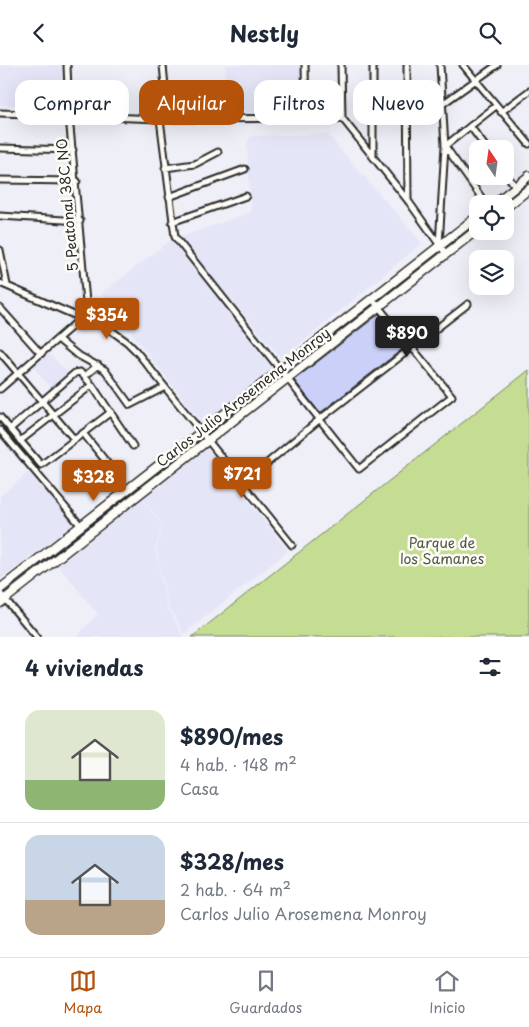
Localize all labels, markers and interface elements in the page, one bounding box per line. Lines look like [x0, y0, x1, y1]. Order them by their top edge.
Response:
text: Nestly [230, 16, 299, 49]
icon: back [25, 19, 53, 47]
icon: search [476, 19, 504, 47]
chip: Comprar [15, 80, 129, 125]
chip: Alquilar [139, 80, 244, 125]
chip: Filtros [254, 80, 343, 125]
chip: Nuevo [353, 80, 443, 125]
street label: 5 Peatonal 38C NO [51, 138, 83, 272]
north arrow [469, 140, 514, 185]
map controls [469, 140, 514, 295]
button: locate [469, 195, 514, 240]
button: layers [469, 250, 514, 295]
pin: $354 [77, 297, 137, 340]
text: $354 [86, 302, 128, 326]
pin: $890 [377, 315, 437, 358]
text: $890 [386, 320, 428, 344]
street label: Carlos Julio Arosemena Monroy [151, 322, 335, 472]
pin: $721 [212, 457, 272, 499]
pin: $328 [64, 459, 124, 502]
text: $721 [223, 461, 261, 485]
text: $328 [73, 464, 115, 488]
park label: Parque de los Samanes [400, 532, 484, 569]
text: 4 viviendas [25, 651, 144, 683]
icon: filters [476, 653, 504, 681]
text: $890/mes [180, 720, 283, 752]
icon: home [65, 730, 125, 790]
text: 4 hab. · 148 m² [180, 752, 297, 776]
text: Casa [180, 776, 219, 800]
text: $328/mes [180, 845, 284, 877]
icon: home [65, 855, 125, 915]
text: 2 hab. · 64 m² [180, 877, 291, 901]
text: Carlos Julio Arosemena Monroy [180, 901, 427, 925]
tab: Mapa [64, 967, 102, 1018]
tab: Guardados [229, 967, 302, 1018]
tab: Inicio [429, 967, 465, 1018]

